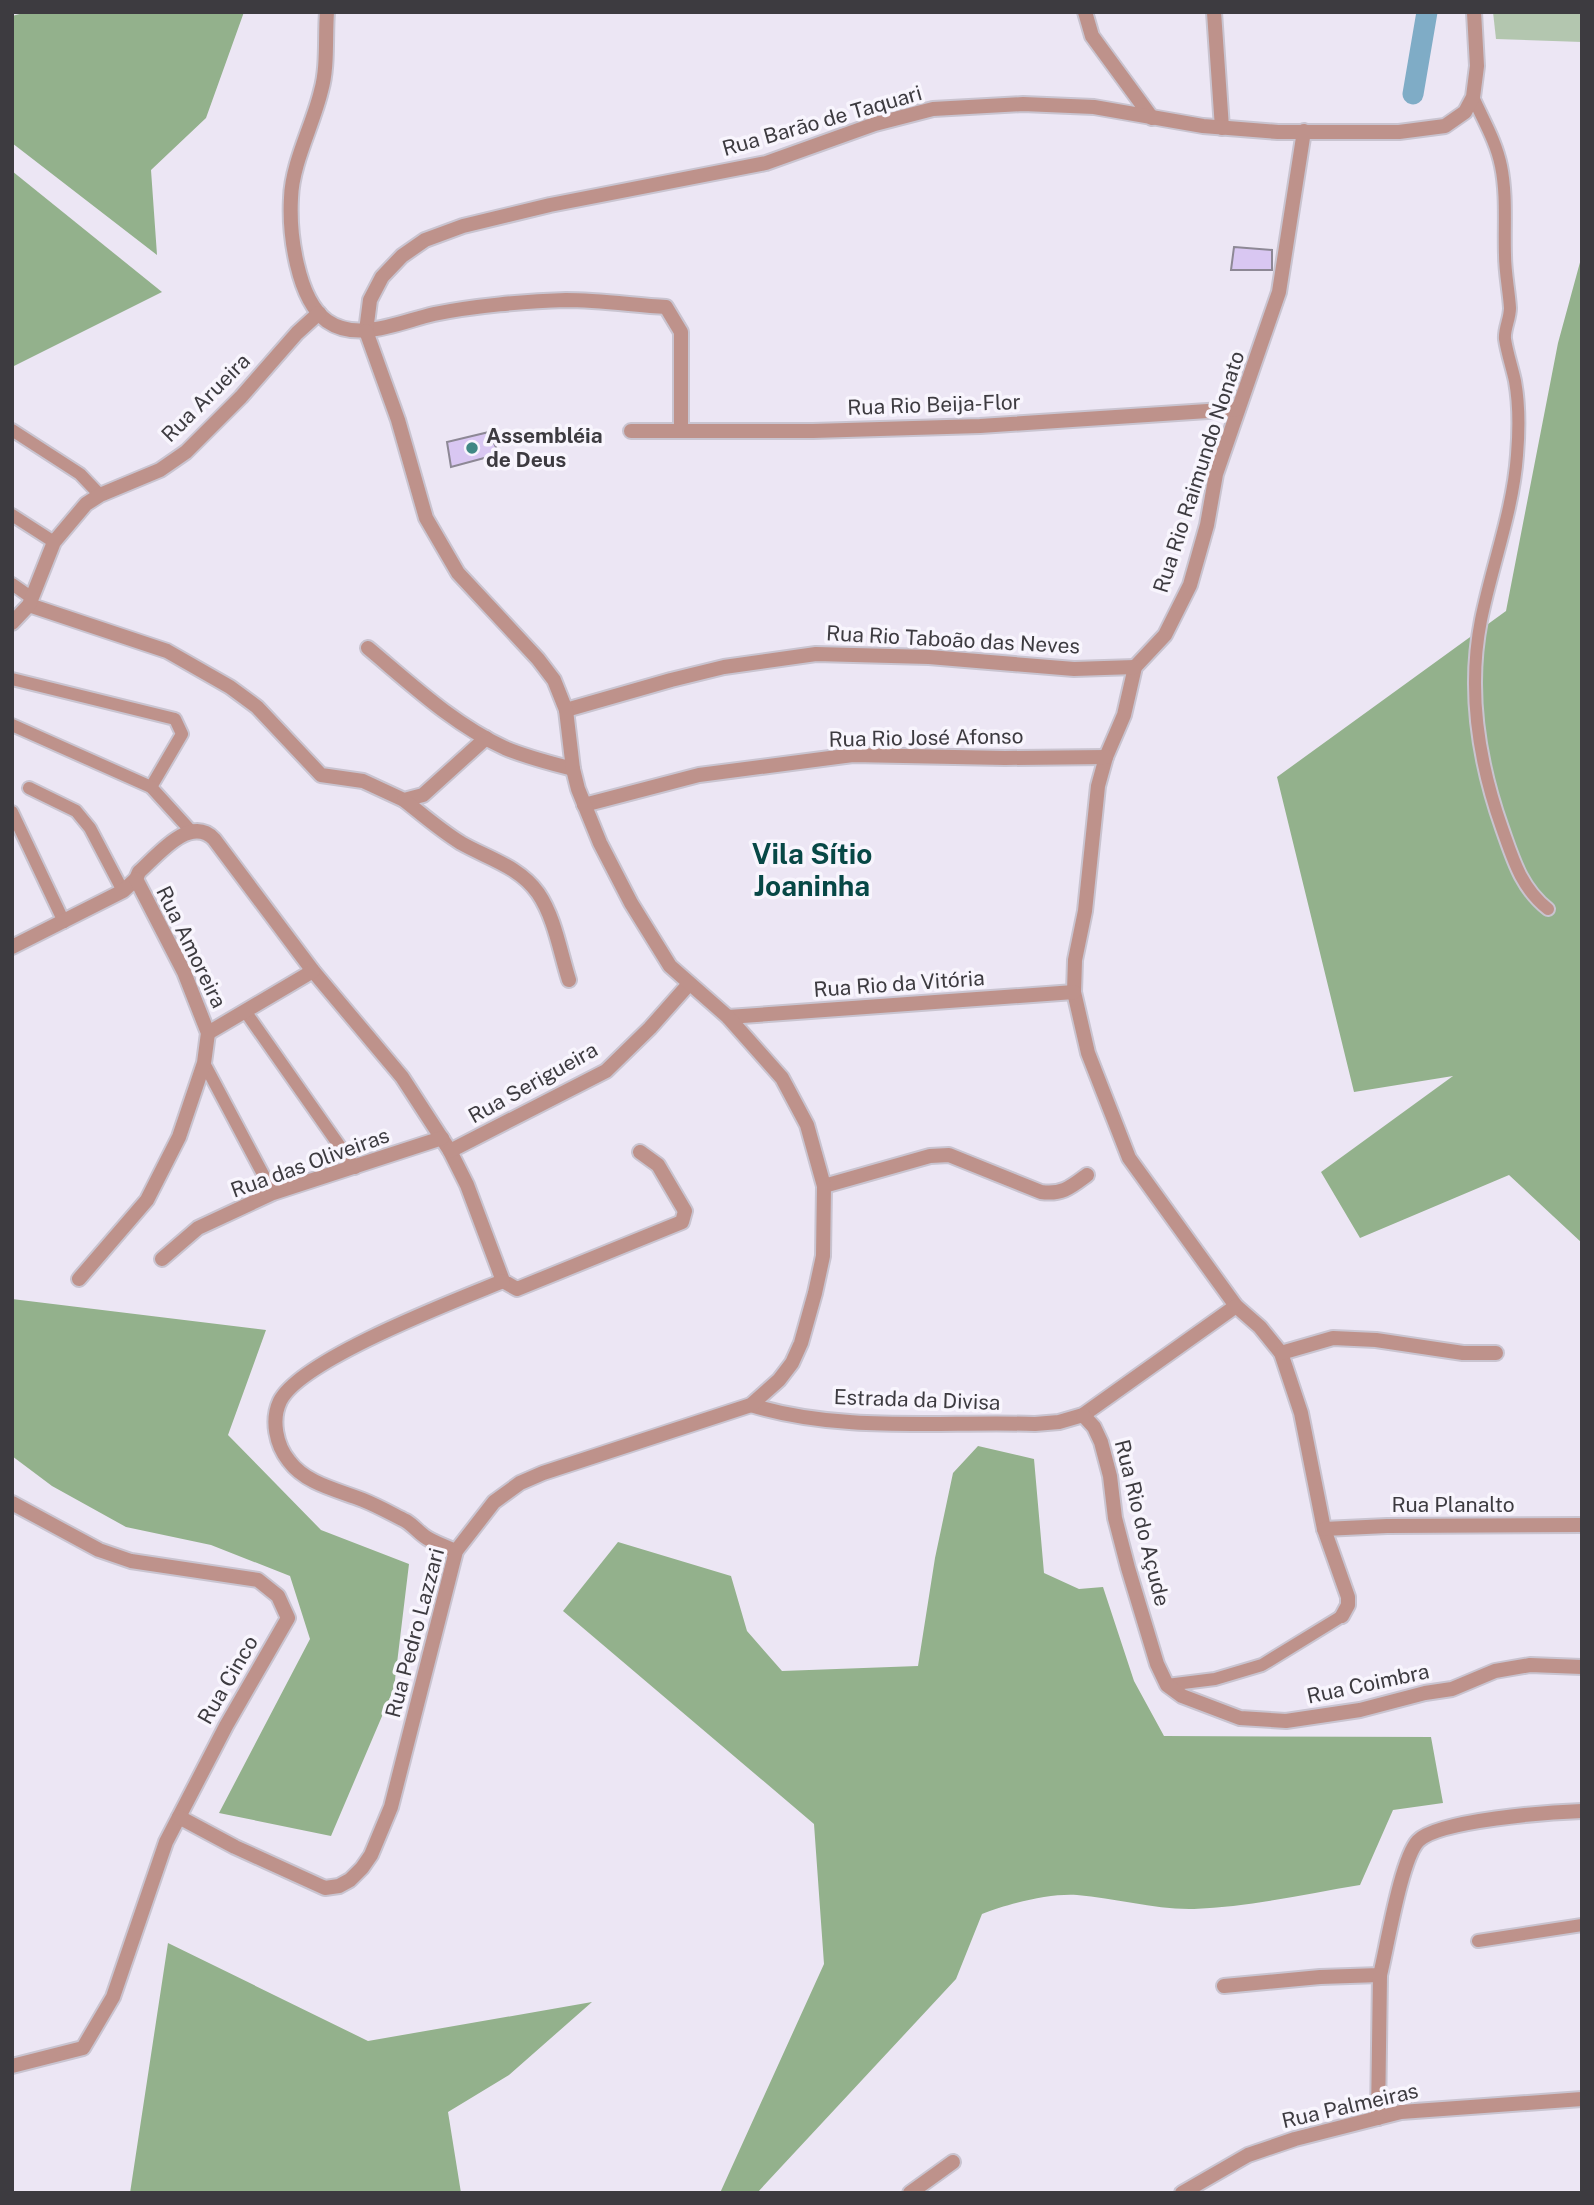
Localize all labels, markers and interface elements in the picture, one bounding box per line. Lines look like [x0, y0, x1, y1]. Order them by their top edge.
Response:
street label: Rua Barão de Taquari [719, 80, 925, 161]
street label: Rua Arueira [156, 348, 255, 447]
street label: Rua Rio Raimundo Nonato [1148, 348, 1249, 596]
street label: Rua Rio Beija-Flor [847, 389, 1021, 420]
place label: Assembléia de Deus [486, 423, 603, 472]
marker: Assembléia de Deus [464, 440, 480, 456]
street label: Rua Rio Taboão das Neves [825, 620, 1081, 659]
street label: Rua Rio José Afonso [828, 723, 1024, 752]
district label: Vila Sítio Joaninha [752, 837, 872, 902]
street label: Rua Amoreira [151, 882, 232, 1012]
street label: Rua Rio da Vitória [812, 965, 985, 1002]
street label: Rua Serigueira [464, 1037, 602, 1128]
street label: Rua das Oliveiras [227, 1122, 392, 1203]
street label: Estrada da Divisa [833, 1384, 1001, 1415]
street label: Rua Rio do Açude [1110, 1437, 1175, 1609]
street label: Rua Planalto [1391, 1492, 1515, 1517]
street label: Rua Pedro Lazzari [380, 1545, 449, 1720]
street label: Rua Cinco [192, 1631, 263, 1728]
street label: Rua Coimbra [1304, 1658, 1431, 1709]
street label: Rua Palmeiras [1279, 2078, 1421, 2133]

